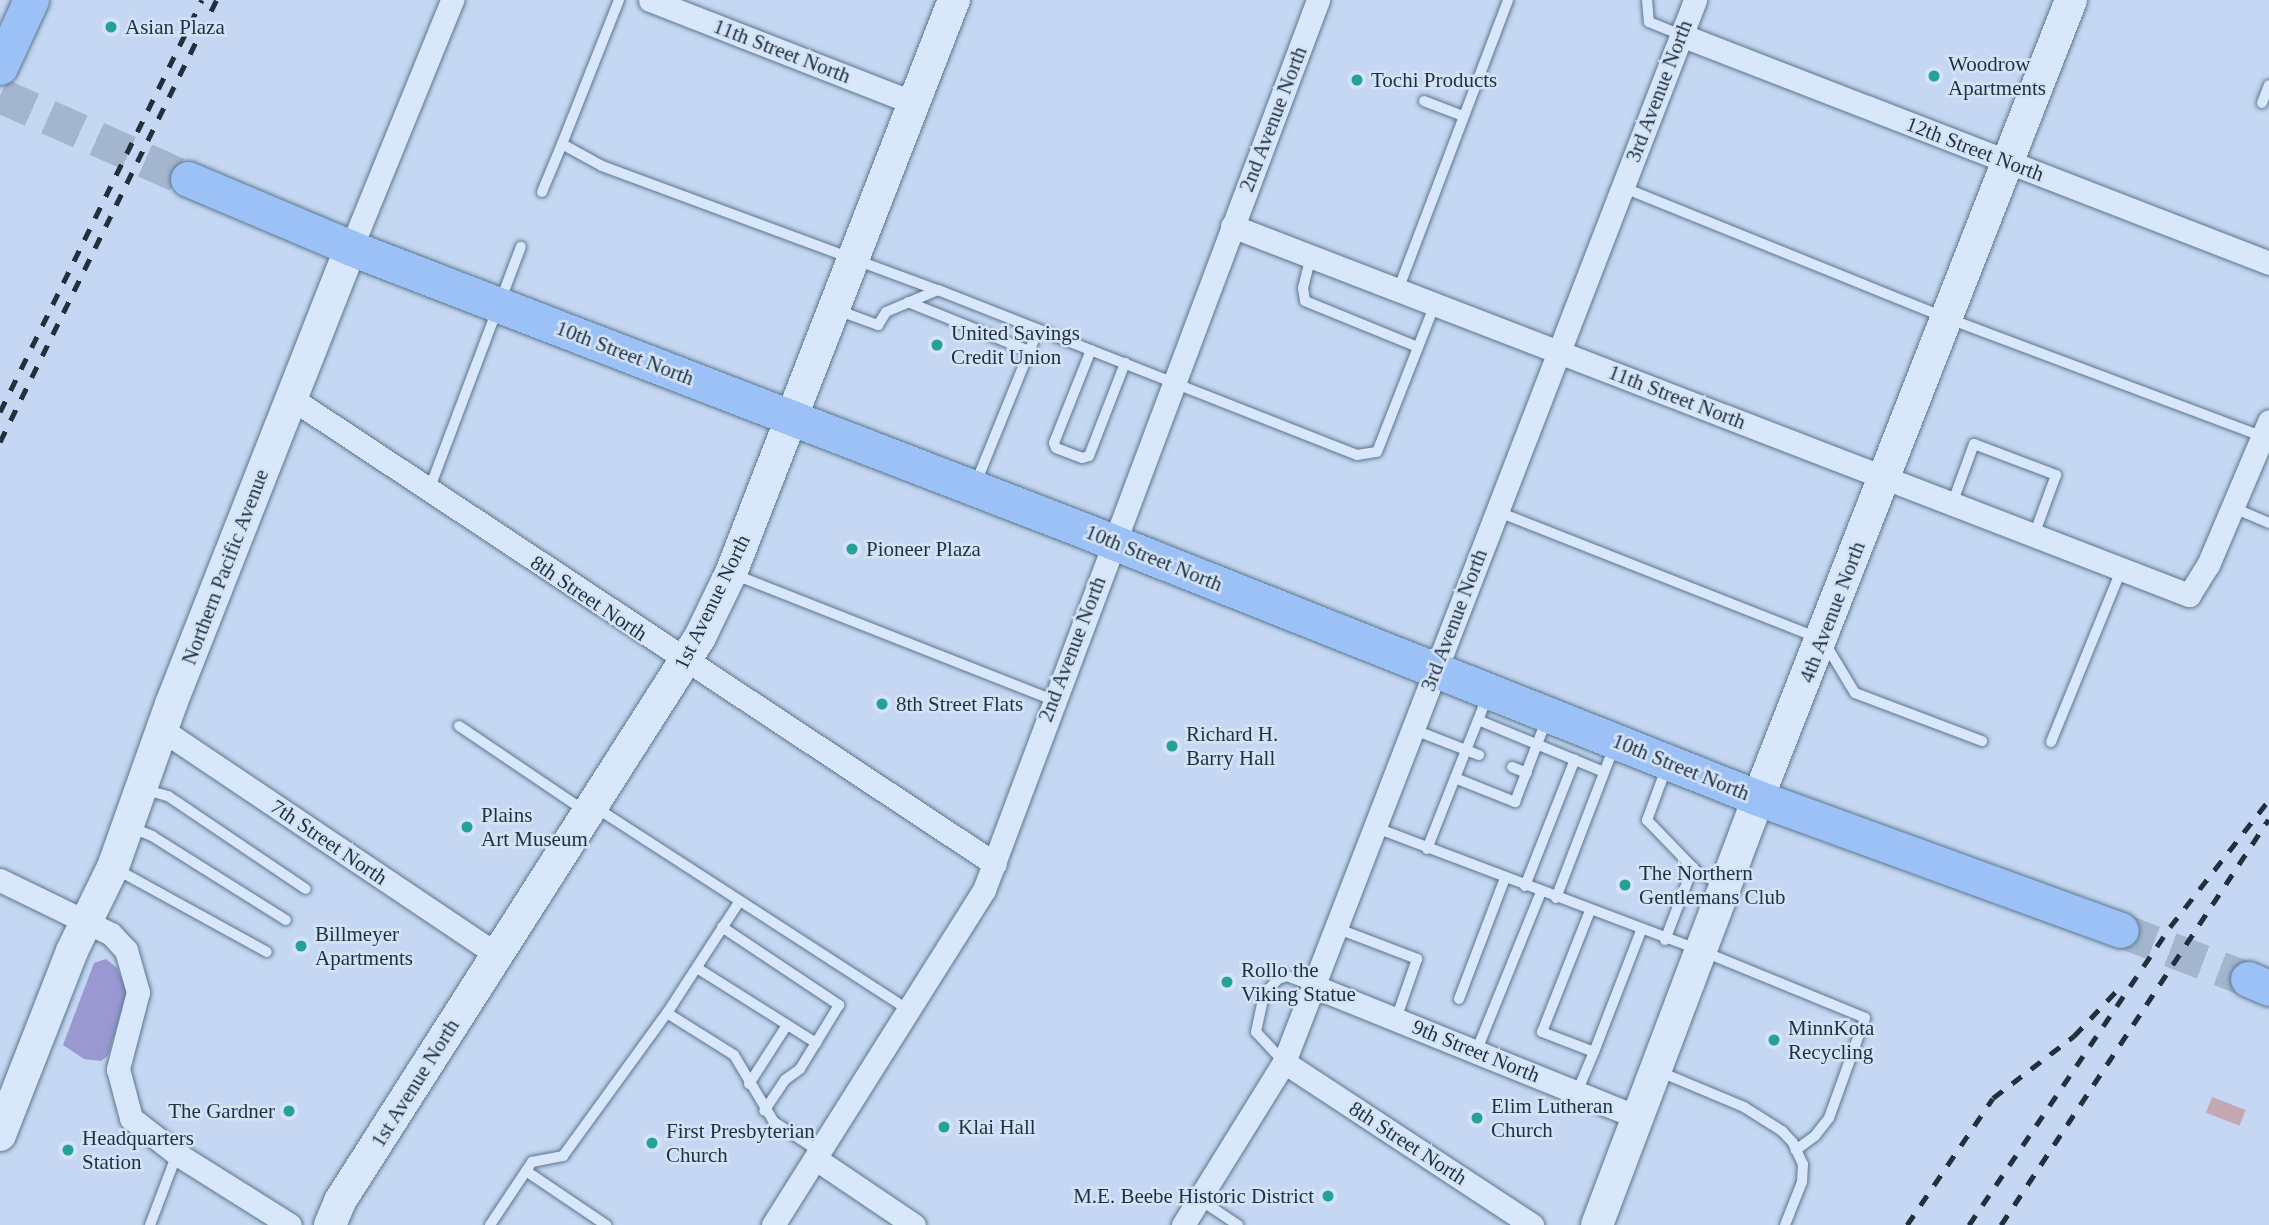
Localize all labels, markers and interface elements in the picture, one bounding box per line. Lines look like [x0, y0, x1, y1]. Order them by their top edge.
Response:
street label: 11th Street North [710, 13, 854, 89]
place label: Asian Plaza [125, 14, 225, 40]
street label: 3rd Avenue North [1620, 16, 1698, 166]
marker: Asian Plaza [103, 19, 119, 35]
street label: 2nd Avenue North [1234, 42, 1312, 196]
place label: Woodrow Apartments [1948, 51, 2046, 101]
place label: Tochi Products [1371, 67, 1497, 93]
marker: Woodrow Apartments [1926, 68, 1942, 84]
marker: Tochi Products [1349, 72, 1365, 88]
street label: 12th Street North [1902, 111, 2048, 187]
street label: 10th Street North [552, 315, 698, 391]
place label: United Savings Credit Union [951, 320, 1080, 370]
marker: United Savings Credit Union [929, 337, 945, 353]
street label: 11th Street North [1605, 359, 1749, 435]
street label: Northern Pacific Avenue [176, 465, 274, 669]
street label: 10th Street North [1082, 519, 1226, 597]
street label: 1st Avenue North [668, 530, 756, 674]
place label: Pioneer Plaza [866, 536, 981, 562]
street label: 4th Avenue North [1793, 537, 1871, 687]
marker: Pioneer Plaza [844, 541, 860, 557]
street label: 3rd Avenue North [1415, 545, 1493, 695]
street label: 8th Street North [526, 550, 652, 646]
street label: 2nd Avenue North [1033, 572, 1111, 726]
place label: 8th Street Flats [896, 691, 1023, 717]
marker: 8th Street Flats [874, 696, 890, 712]
place label: Richard H. Barry Hall [1186, 721, 1278, 771]
street label: 10th Street North [1609, 728, 1753, 806]
marker: Richard H. Barry Hall [1164, 738, 1180, 754]
street label: 7th Street North [266, 794, 392, 890]
place label: Plains Art Museum [481, 802, 588, 852]
marker: Plains Art Museum [459, 819, 475, 835]
place label: The Northern Gentlemans Club [1639, 860, 1785, 910]
marker: The Northern Gentlemans Club [1617, 877, 1633, 893]
place label: Billmeyer Apartments [315, 921, 413, 971]
marker: Billmeyer Apartments [293, 938, 309, 954]
place label: Rollo the Viking Statue [1241, 957, 1356, 1007]
marker: Rollo the Viking Statue [1219, 974, 1235, 990]
street label: 1st Avenue North [365, 1014, 465, 1152]
street label: 9th Street North [1409, 1014, 1543, 1088]
place label: MinnKota Recycling [1788, 1015, 1874, 1065]
marker: MinnKota Recycling [1766, 1032, 1782, 1048]
place label: Elim Lutheran Church [1491, 1093, 1613, 1143]
street label: 8th Street North [1344, 1096, 1472, 1190]
place label: The Gardner [168, 1098, 275, 1124]
marker: The Gardner [281, 1103, 297, 1119]
marker: Elim Lutheran Church [1469, 1110, 1485, 1126]
place label: Klai Hall [958, 1114, 1036, 1140]
place label: First Presbyterian Church [666, 1118, 815, 1168]
marker: Klai Hall [936, 1119, 952, 1135]
place label: Headquarters Station [82, 1125, 194, 1175]
marker: First Presbyterian Church [644, 1135, 660, 1151]
marker: Headquarters Station [60, 1142, 76, 1158]
place label: M.E. Beebe Historic District [1073, 1183, 1314, 1209]
marker: M.E. Beebe Historic District [1320, 1188, 1336, 1204]

